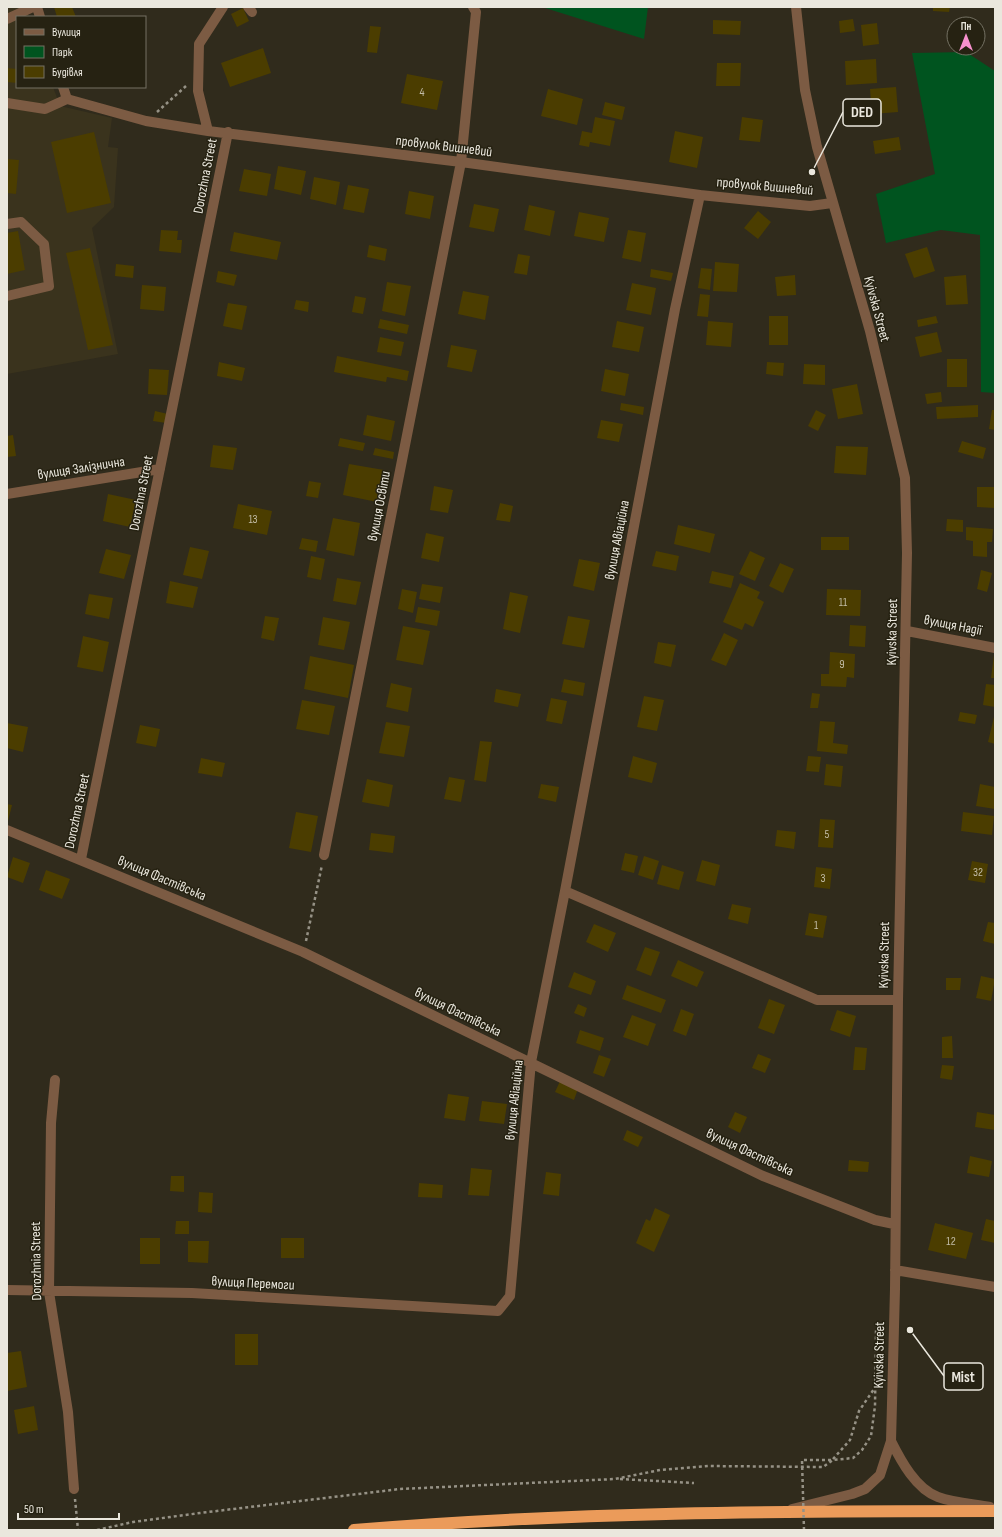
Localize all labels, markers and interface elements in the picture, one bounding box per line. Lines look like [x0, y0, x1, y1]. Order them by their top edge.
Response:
legend [16, 16, 146, 88]
north arrow [946, 16, 986, 56]
text: Пн [961, 20, 972, 33]
text: Вулиця [52, 25, 81, 40]
text: Парк [52, 45, 73, 60]
text: Будівля [52, 65, 83, 80]
house number: 4 [419, 85, 425, 100]
callout: DED [843, 99, 881, 126]
text: DED [851, 103, 873, 122]
street label: провулок Вишневий [395, 132, 493, 160]
street label: Dorozhna Street [189, 137, 221, 215]
street label: провулок Вишневий [716, 173, 814, 199]
street label: Kyivska Street [860, 274, 894, 344]
street label: вулиця Залізнична [36, 453, 126, 483]
street label: Dorozhna Street [125, 454, 157, 532]
street label: вулиця Освіти [364, 469, 394, 543]
street label: вулиця Авіаційна [601, 499, 633, 581]
house number: 13 [248, 512, 258, 527]
house number: 11 [839, 595, 848, 610]
street label: Kyivska Street [883, 598, 901, 666]
street label: вулиця Надії [922, 611, 984, 639]
house number: 9 [839, 657, 845, 672]
street label: Dorozhna Street [61, 772, 93, 850]
house number: 5 [825, 827, 830, 842]
street label: вулиця Фастівська [115, 852, 209, 904]
house number: 32 [973, 865, 983, 880]
house number: 3 [820, 871, 826, 886]
house number: 1 [814, 918, 819, 933]
street label: Kyivska Street [875, 921, 893, 989]
street label: вулиця Фастівська [412, 984, 504, 1040]
street label: вулиця Авіаційна [501, 1059, 527, 1141]
street label: вулиця Фастівська [704, 1124, 796, 1180]
street label: Dorozhnia Street [27, 1221, 45, 1301]
house number: 12 [946, 1234, 956, 1249]
street label: вулиця Перемоги [211, 1272, 295, 1294]
street label: Kyivska Street [870, 1321, 888, 1389]
callout: Mist [944, 1363, 983, 1390]
text: Mist [951, 1368, 975, 1387]
scale bar [18, 1495, 119, 1521]
text: 50 m [24, 1502, 44, 1517]

